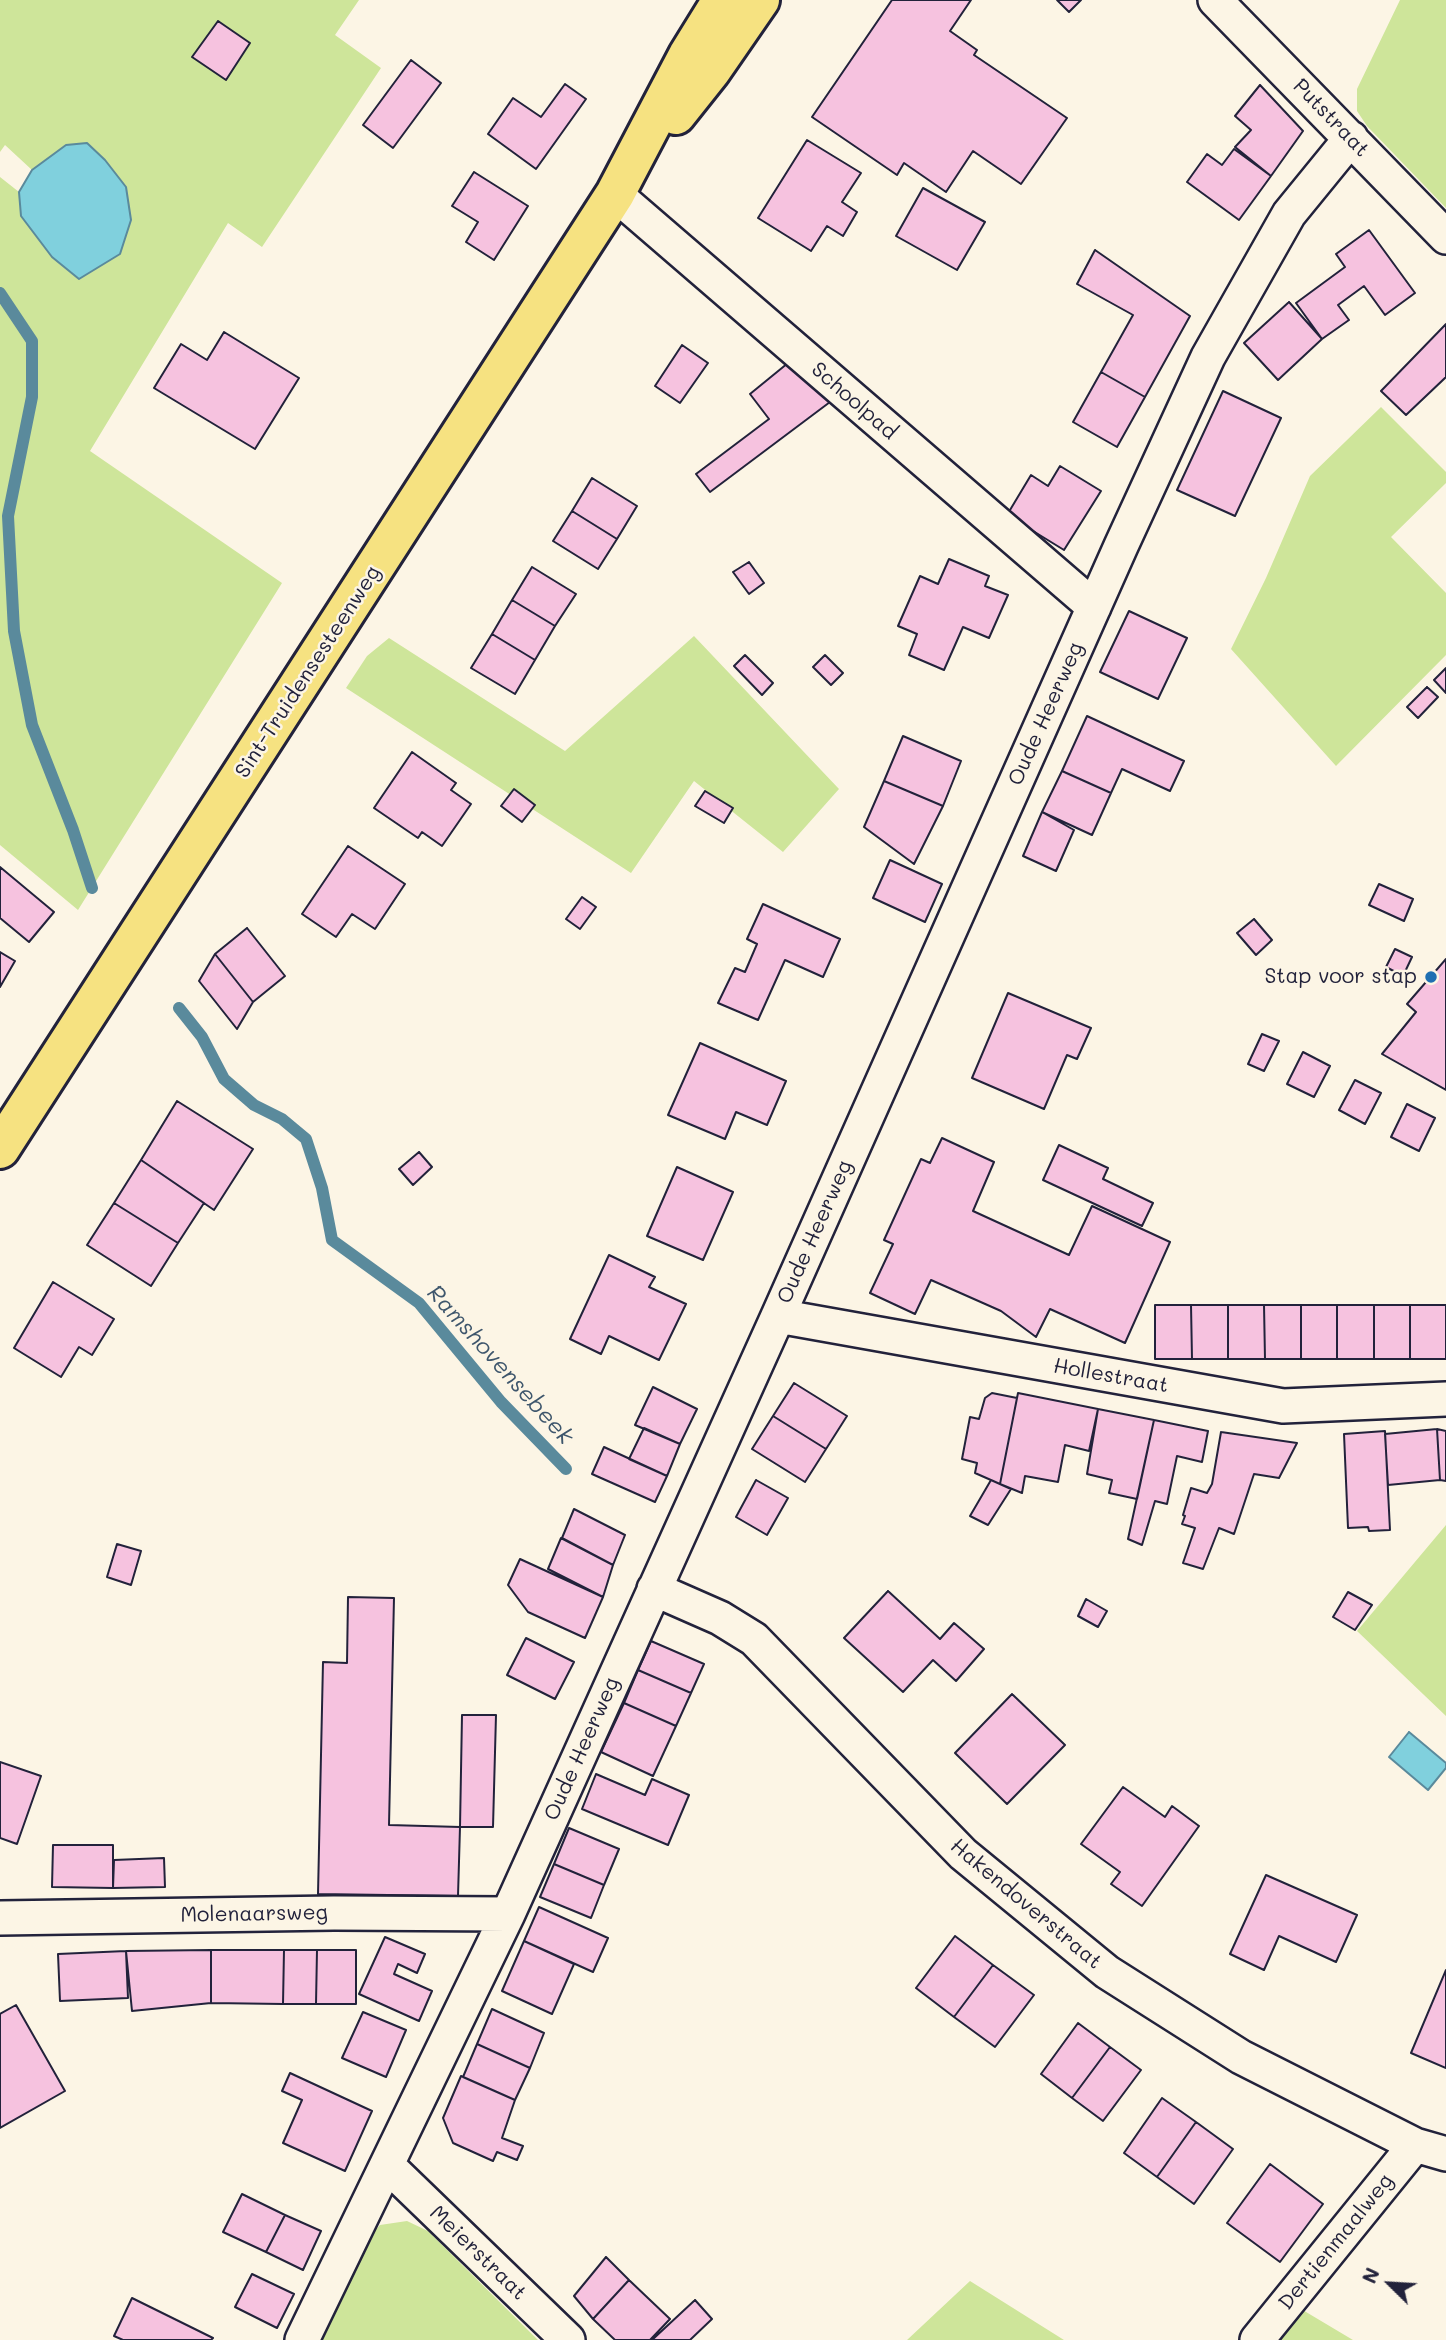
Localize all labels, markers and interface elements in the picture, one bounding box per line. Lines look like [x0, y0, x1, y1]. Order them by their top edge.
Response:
street label: Putstraat [1288, 74, 1374, 162]
street label: Schoolpad [806, 357, 902, 445]
street label: Sint-Truidensesteenweg [230, 561, 386, 783]
street label: Oude Heerweg [1003, 638, 1089, 790]
place label: Stap voor stap [1264, 964, 1417, 990]
marker: Stap voor stap [1423, 969, 1439, 985]
street label: Oude Heerweg [772, 1156, 858, 1308]
water label: Ramshovensebeek [421, 1280, 579, 1450]
street label: Hollestraat [1052, 1353, 1170, 1399]
street label: Oude Heerweg [539, 1673, 625, 1825]
street label: Hakendoverstraat [945, 1833, 1107, 1975]
street label: Molenaarsweg [180, 1900, 328, 1928]
street label: Dertienmaalweg [1273, 2169, 1399, 2315]
street label: Meierstraat [424, 2200, 532, 2306]
north arrow [1355, 2249, 1425, 2319]
text: N [1356, 2264, 1385, 2287]

